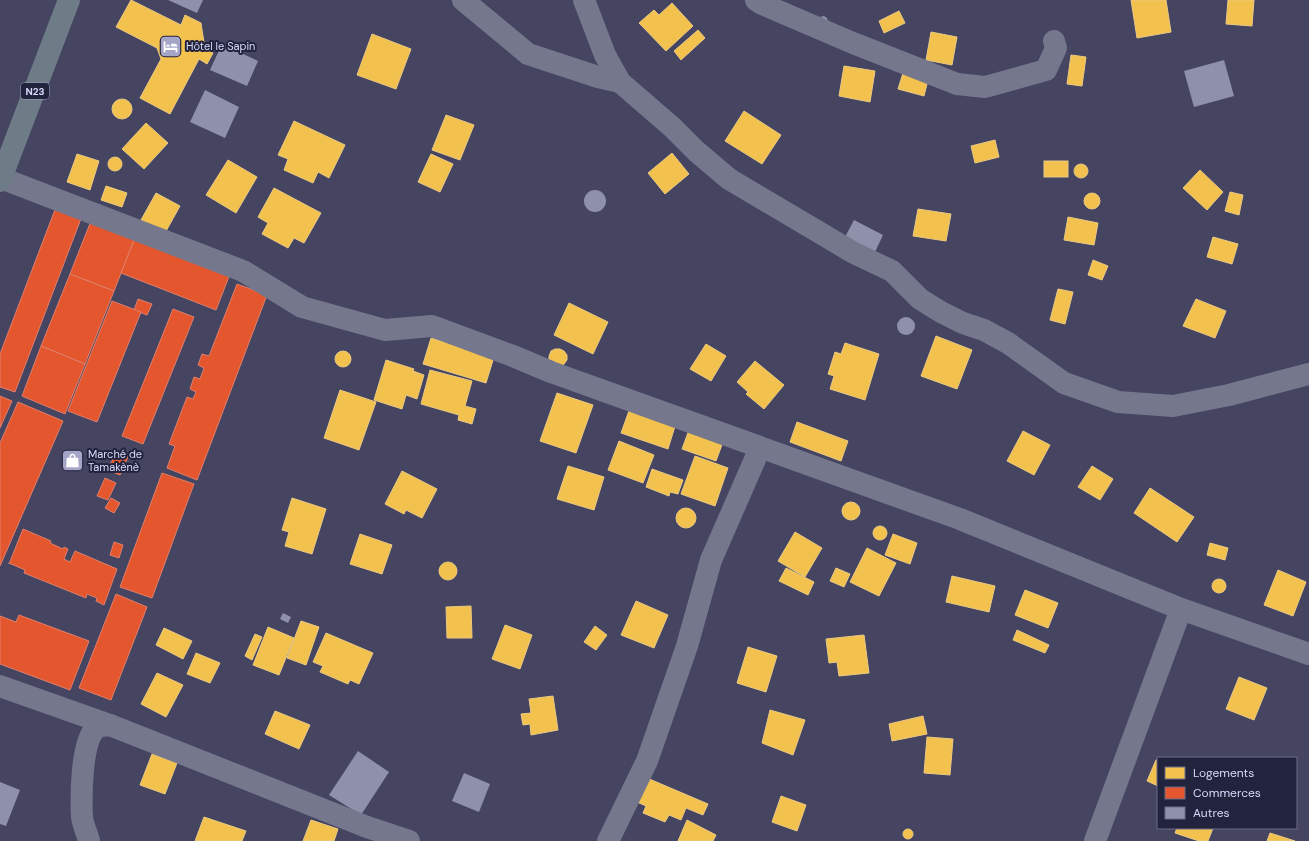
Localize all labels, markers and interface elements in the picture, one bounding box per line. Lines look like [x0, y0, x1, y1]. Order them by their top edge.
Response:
hotel icon: Hôtel le Sapin [157, 33, 183, 59]
place label: Hôtel le Sapin [186, 39, 255, 53]
road number: N23 [21, 83, 49, 99]
shop icon: Marché de Tamakènè [59, 447, 85, 473]
place label: Marché de Tamakènè [88, 447, 142, 474]
legend [1157, 757, 1297, 829]
text: Logements [1193, 765, 1254, 781]
text: Commerces [1193, 785, 1261, 801]
text: Autres [1193, 805, 1229, 821]

